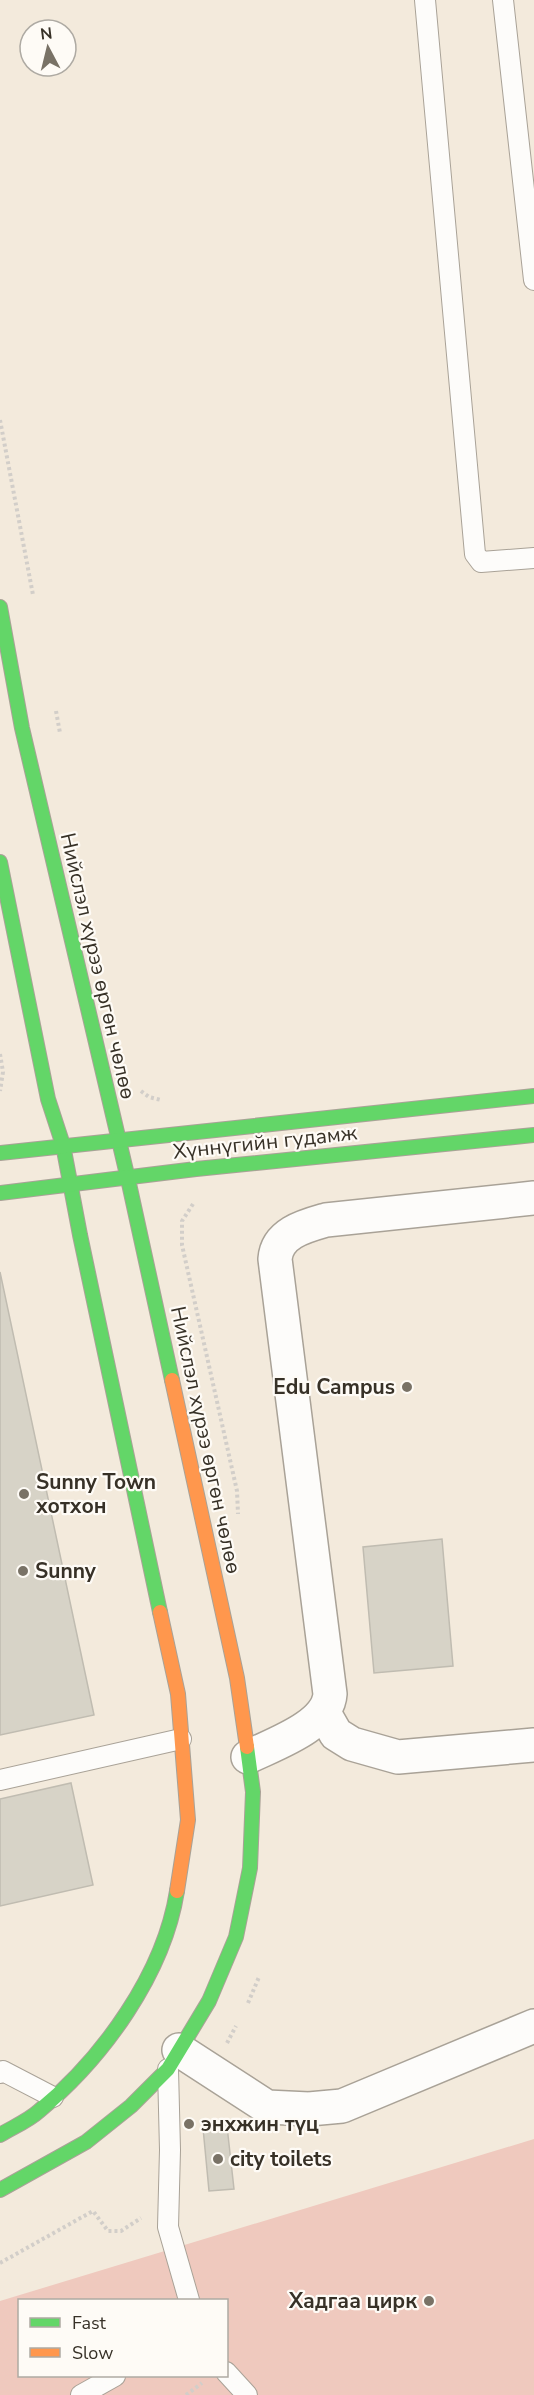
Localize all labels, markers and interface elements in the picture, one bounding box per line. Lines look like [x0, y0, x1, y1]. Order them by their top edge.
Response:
north arrow [18, 18, 78, 78]
text: N [39, 22, 54, 46]
street label: Нийслэл хүрээ өргөн чөлөө [54, 830, 142, 1102]
street label: Хүннүгийн гудамж [172, 1118, 359, 1166]
street label: Нийслэл хүрээ өргөн чөлөө [164, 1304, 248, 1576]
place label: Edu Campus [273, 1373, 395, 1401]
marker: Edu Campus [400, 1380, 414, 1394]
place label: Sunny Town хотхон [36, 1468, 156, 1520]
marker: Sunny Town хотхон [17, 1487, 31, 1501]
place label: Sunny [35, 1557, 97, 1585]
marker: Sunny [16, 1564, 30, 1578]
place label: энхжин түц [201, 2110, 319, 2138]
marker: энхжин түц [182, 2117, 196, 2131]
place label: city toilets [230, 2145, 332, 2173]
marker: city toilets [211, 2152, 225, 2166]
place label: Хадгаа цирк [288, 2287, 417, 2315]
marker: Хадгаа цирк [422, 2294, 436, 2308]
legend [18, 2299, 228, 2377]
text: Fast [72, 2311, 107, 2335]
text: Slow [72, 2341, 113, 2365]

